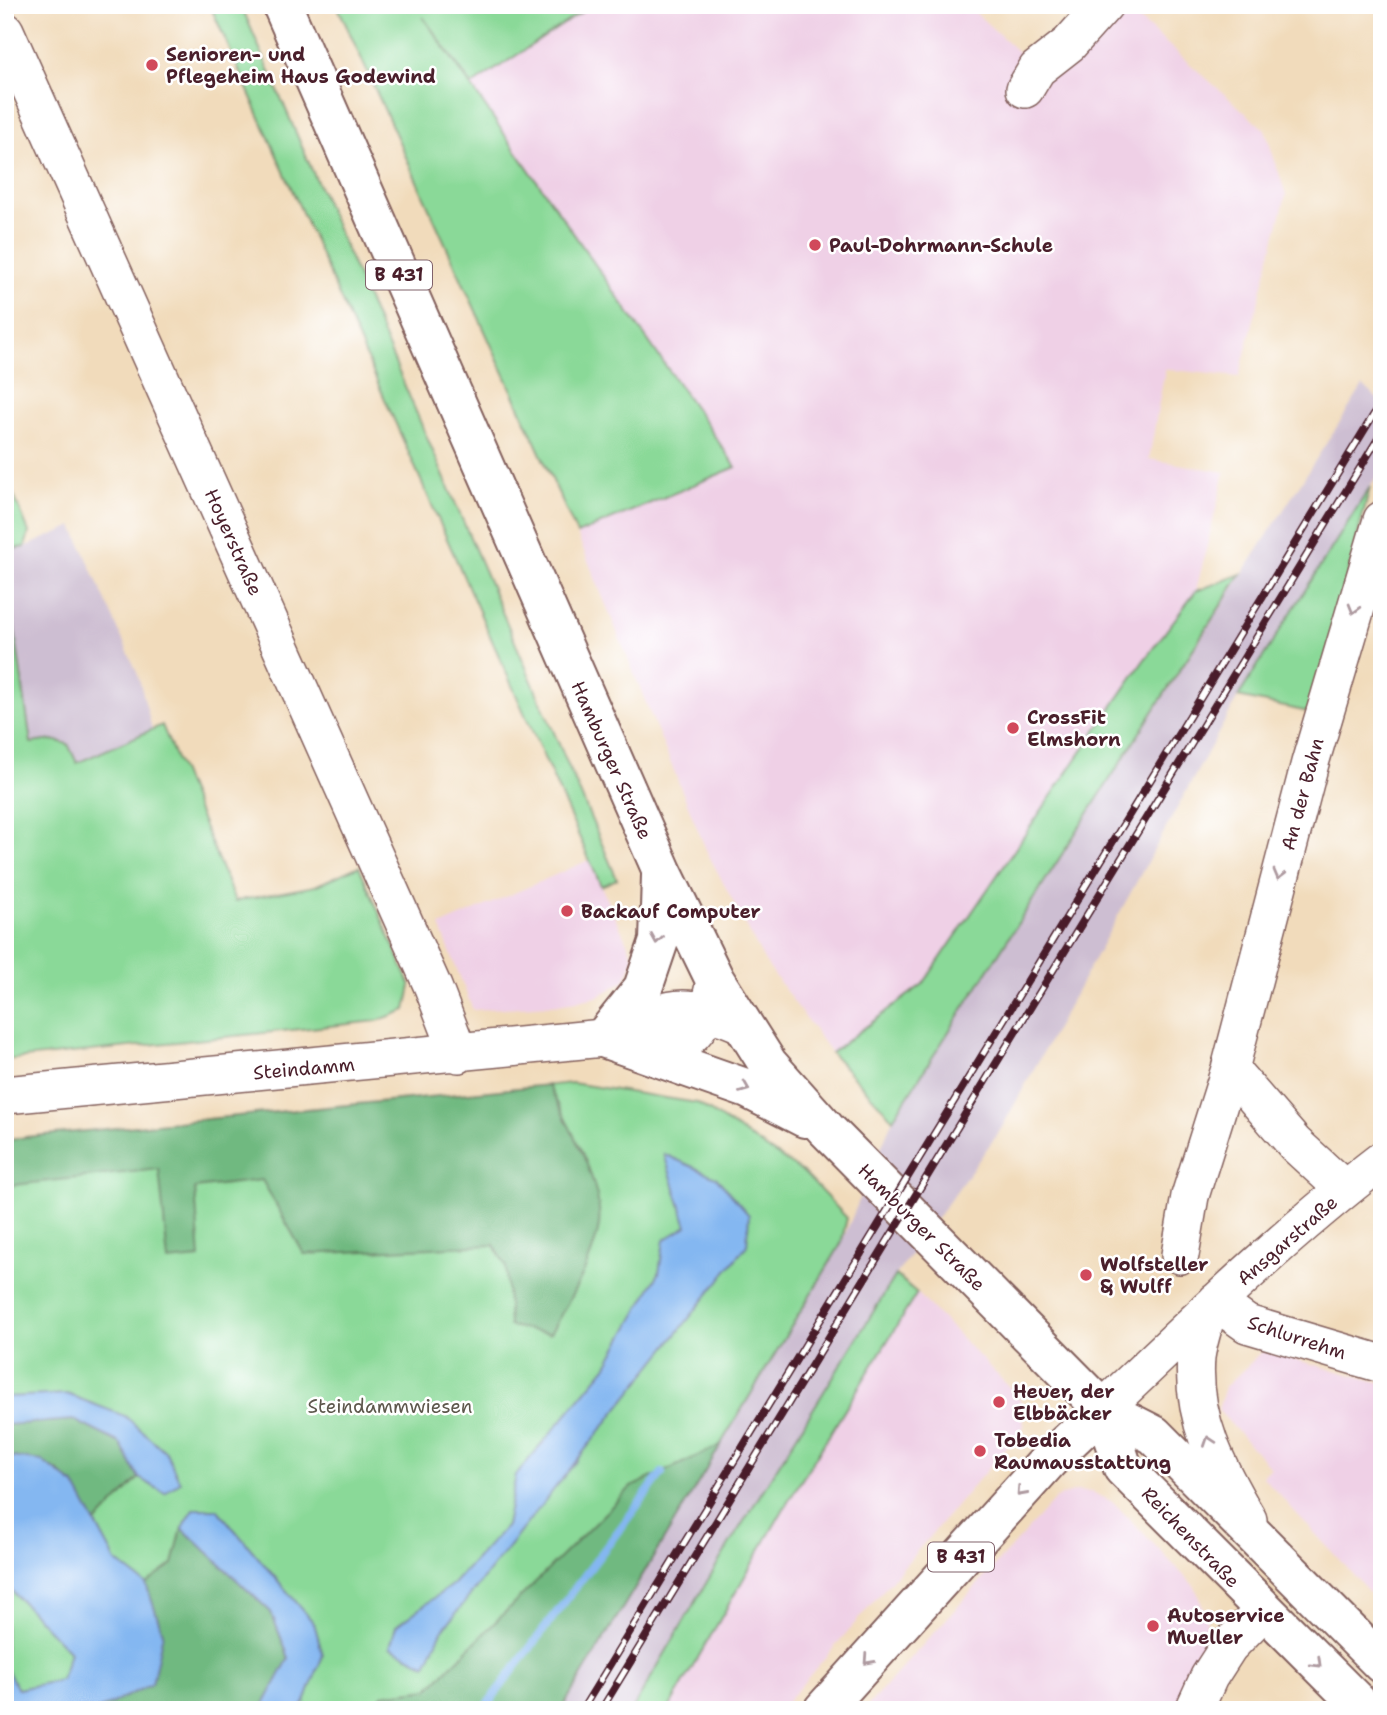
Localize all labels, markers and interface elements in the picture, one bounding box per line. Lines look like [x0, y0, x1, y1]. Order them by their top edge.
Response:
place label: Senioren- und Pflegeheim Haus Godewind [166, 42, 436, 89]
marker: Senioren- und Pflegeheim Haus Godewind [144, 57, 160, 73]
place label: Paul-Dohrmann-Schule [829, 233, 1053, 258]
marker: Paul-Dohrmann-Schule [807, 237, 823, 253]
road number: B 431 [366, 260, 432, 290]
street label: Hoyerstraße [199, 485, 268, 600]
one-way arrow [1347, 602, 1362, 614]
street label: Hamburger Straße [565, 677, 658, 843]
place label: CrossFit Elmshorn [1027, 705, 1121, 752]
marker: CrossFit Elmshorn [1005, 720, 1021, 736]
street label: An der Bahn [1275, 735, 1330, 853]
one-way arrow [1273, 869, 1287, 881]
place label: Backauf Computer [581, 899, 761, 924]
marker: Backauf Computer [559, 903, 575, 919]
one-way arrow [650, 933, 665, 945]
street label: Steindamm [252, 1052, 356, 1085]
one-way arrow [738, 1079, 750, 1093]
street label: Hamburger Straße [852, 1158, 991, 1297]
street label: Ansgarstraße [1232, 1190, 1343, 1291]
place label: Wolfsteller & Wulff [1100, 1252, 1208, 1299]
marker: Wolfsteller & Wulff [1078, 1267, 1094, 1283]
street label: Schlurrehm [1244, 1310, 1349, 1365]
place label: Heuer, der Elbbäcker [1013, 1379, 1115, 1426]
park label: Steindammwiesen [308, 1394, 472, 1419]
marker: Heuer, der Elbbäcker [991, 1394, 1007, 1410]
place label: Tobedia Raumausstattung [994, 1428, 1171, 1475]
one-way arrow [1202, 1436, 1217, 1448]
marker: Tobedia Raumausstattung [972, 1443, 988, 1459]
street label: Reichenstraße [1136, 1482, 1245, 1593]
one-way arrow [1016, 1484, 1029, 1497]
road number: B 431 [928, 1542, 994, 1572]
place label: Autoservice Mueller [1167, 1603, 1285, 1650]
marker: Autoservice Mueller [1145, 1618, 1161, 1634]
one-way arrow [864, 1652, 876, 1665]
one-way arrow [1309, 1655, 1322, 1668]

